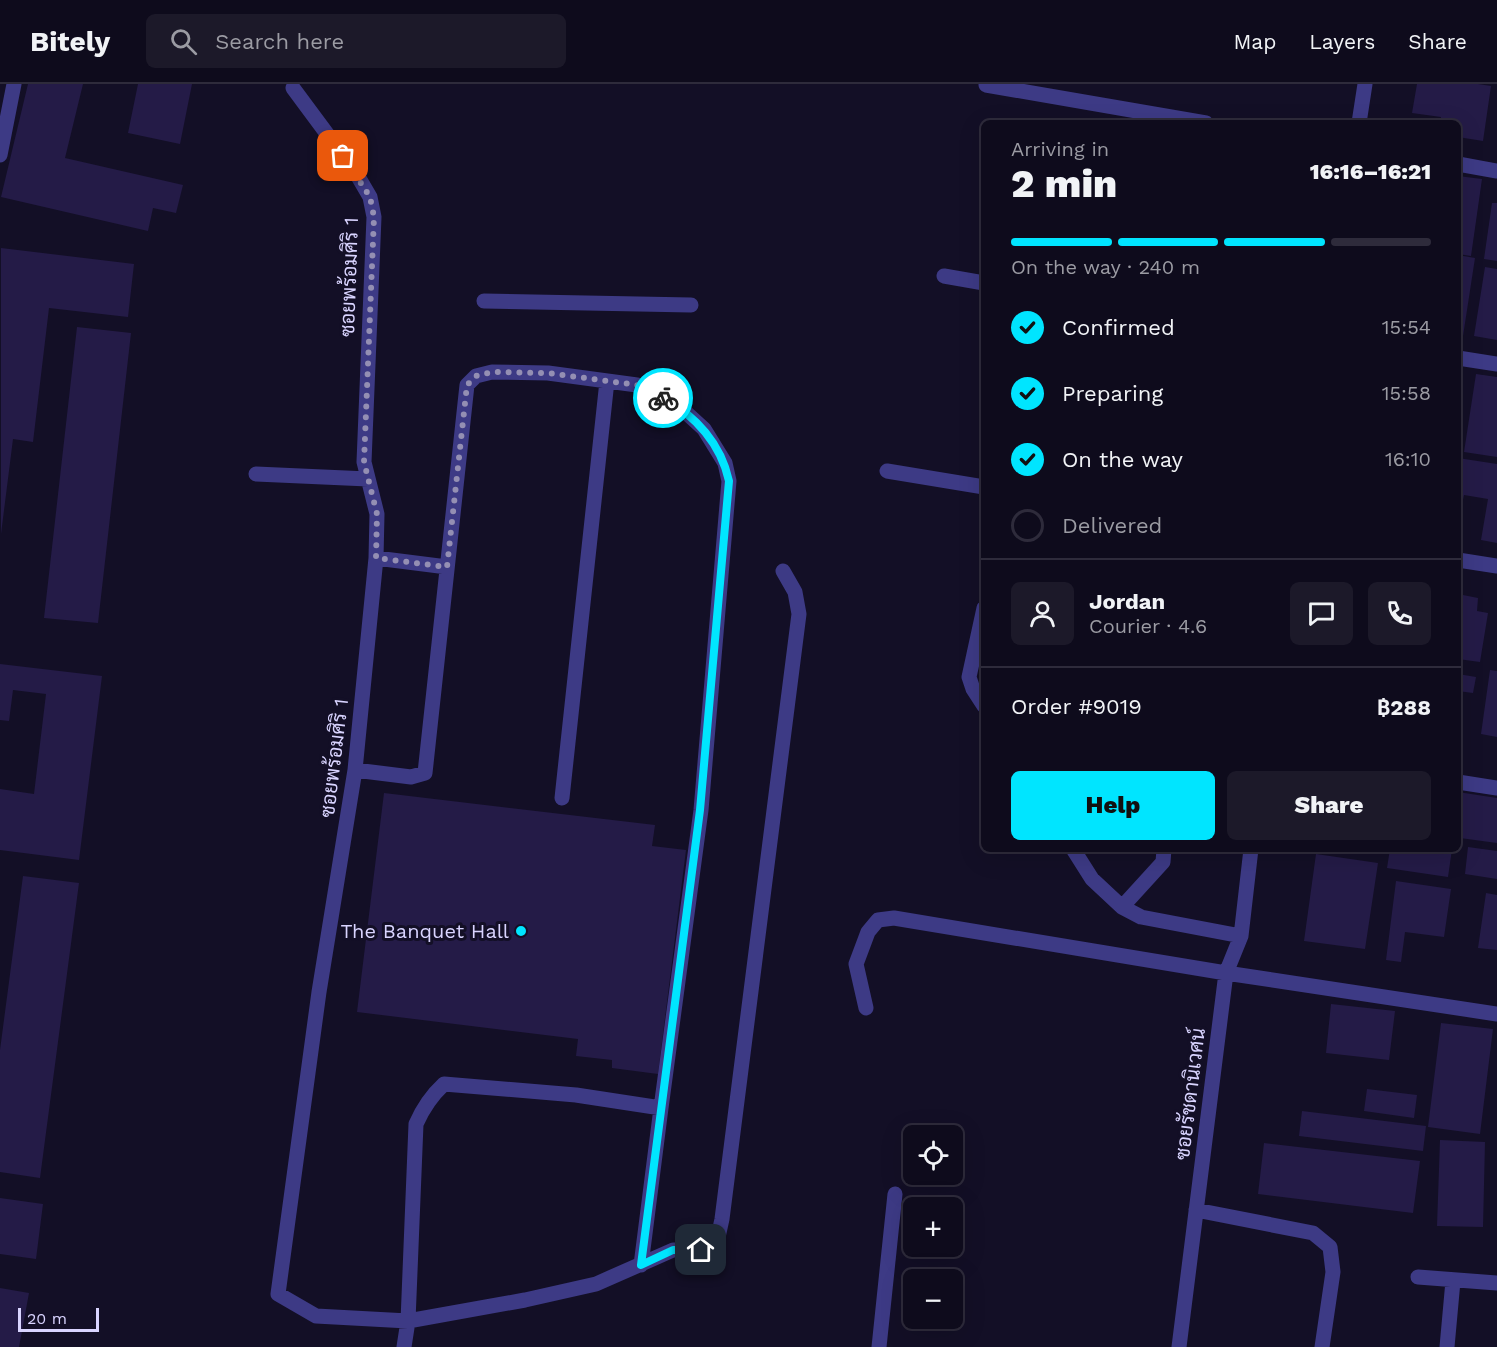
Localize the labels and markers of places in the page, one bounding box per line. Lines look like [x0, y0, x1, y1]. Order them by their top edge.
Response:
pin [317, 130, 368, 181]
place label: The Banquet Hall [340, 919, 509, 943]
marker: The Banquet Hall [514, 924, 528, 938]
pin [675, 1224, 726, 1275]

